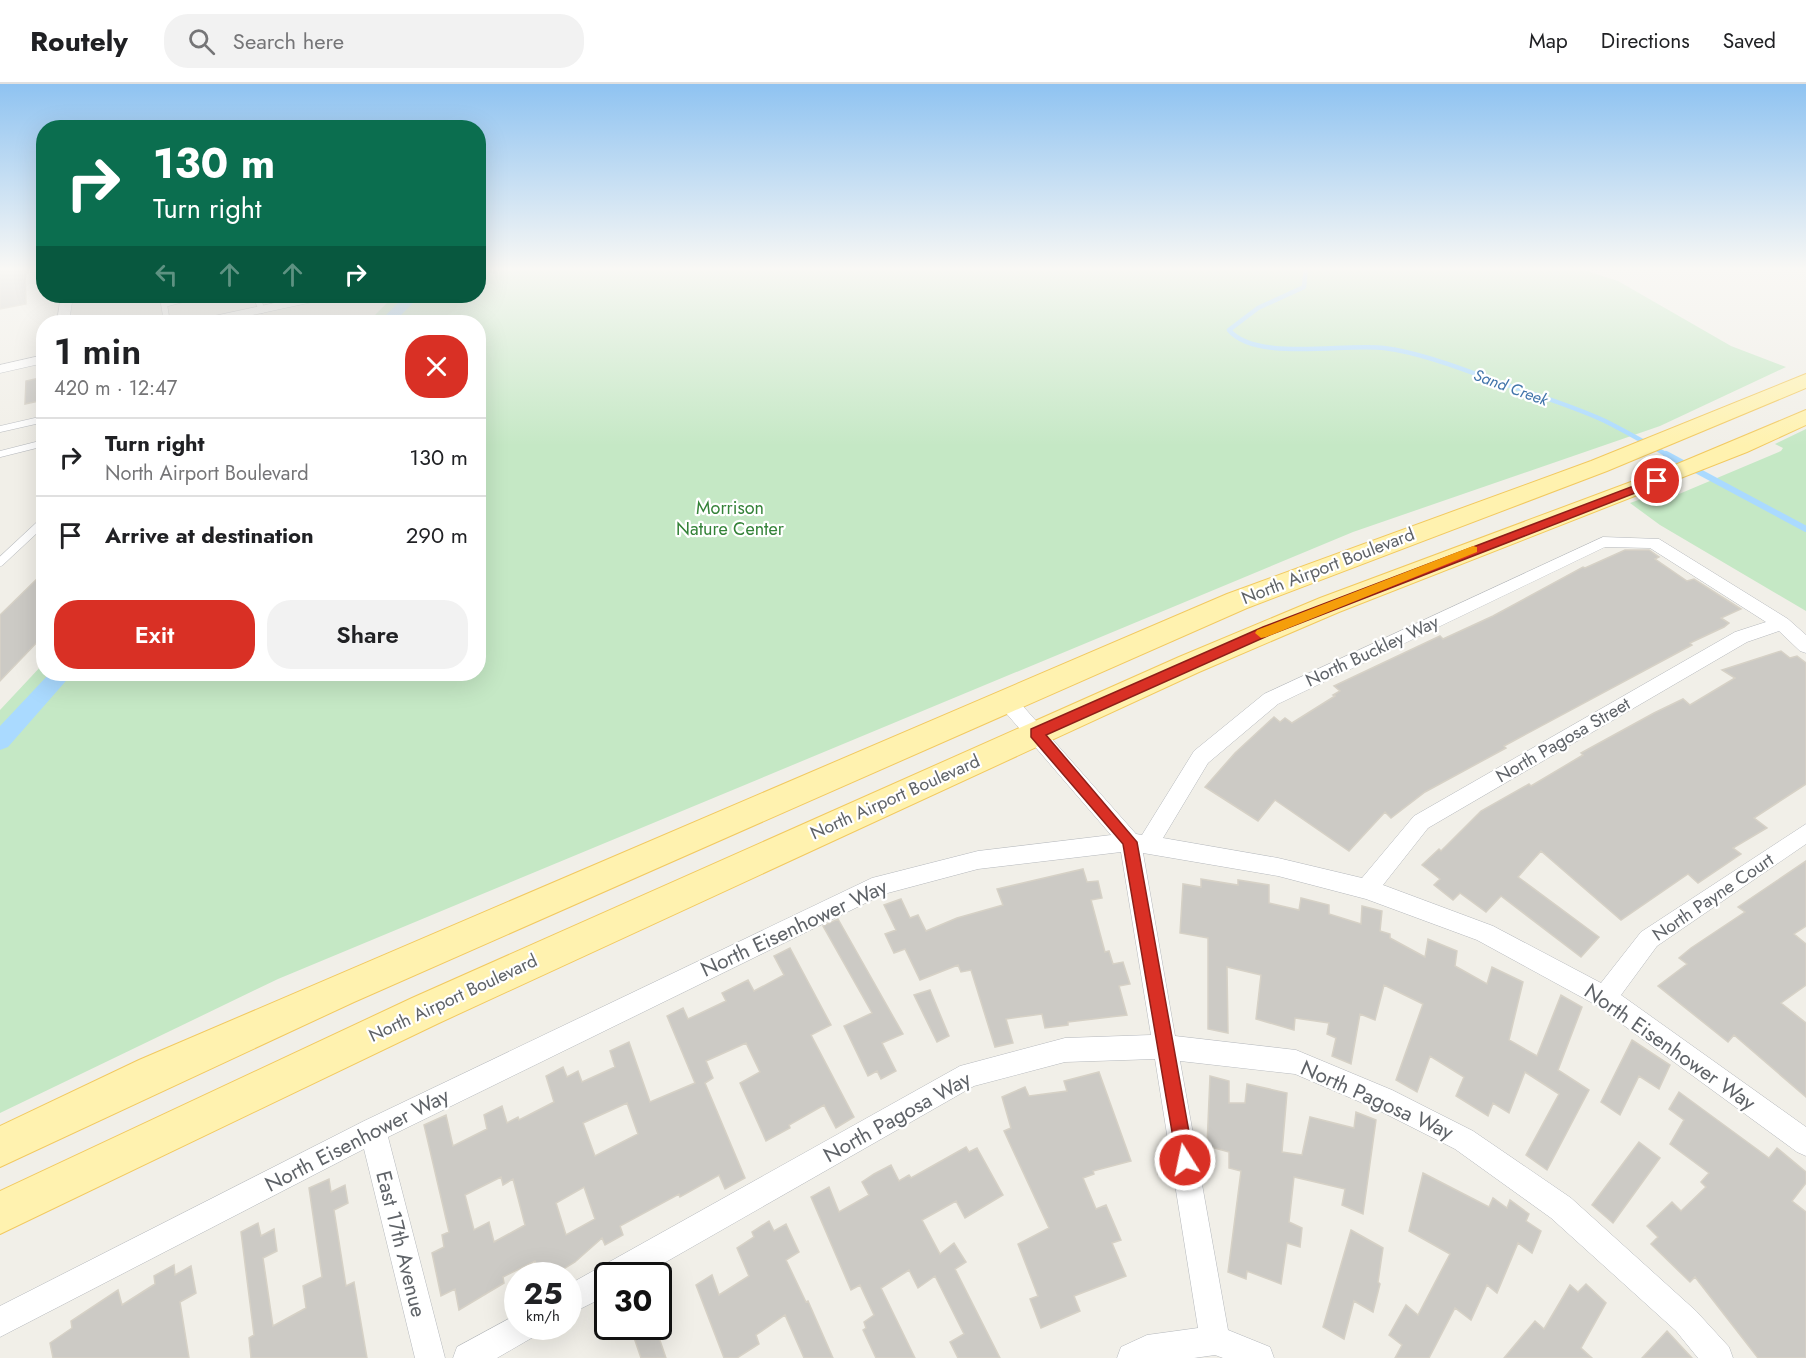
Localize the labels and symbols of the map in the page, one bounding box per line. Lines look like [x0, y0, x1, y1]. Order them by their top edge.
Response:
water label: Sand Creek [1470, 363, 1552, 412]
pin [1631, 455, 1682, 506]
park label: Morrison Nature Center [676, 495, 785, 542]
street label: North Airport Boulevard [1238, 521, 1418, 611]
street label: North Buckley Way [1301, 609, 1443, 693]
street label: North Pagosa Street [1491, 691, 1636, 789]
street label: North Airport Boulevard [806, 748, 984, 846]
street label: North Payne Court [1647, 846, 1779, 947]
street label: North Eisenhower Way [696, 871, 893, 984]
street label: North Airport Boulevard [364, 947, 542, 1049]
street label: North Eisenhower Way [1578, 976, 1762, 1118]
street label: North Pagosa Way [1296, 1053, 1459, 1147]
street label: North Pagosa Way [818, 1064, 977, 1170]
street label: North Eisenhower Way [260, 1080, 455, 1199]
position arrow [1153, 1128, 1217, 1192]
street label: East 17th Avenue [368, 1168, 434, 1320]
speed limit sign: 30 [594, 1262, 672, 1340]

